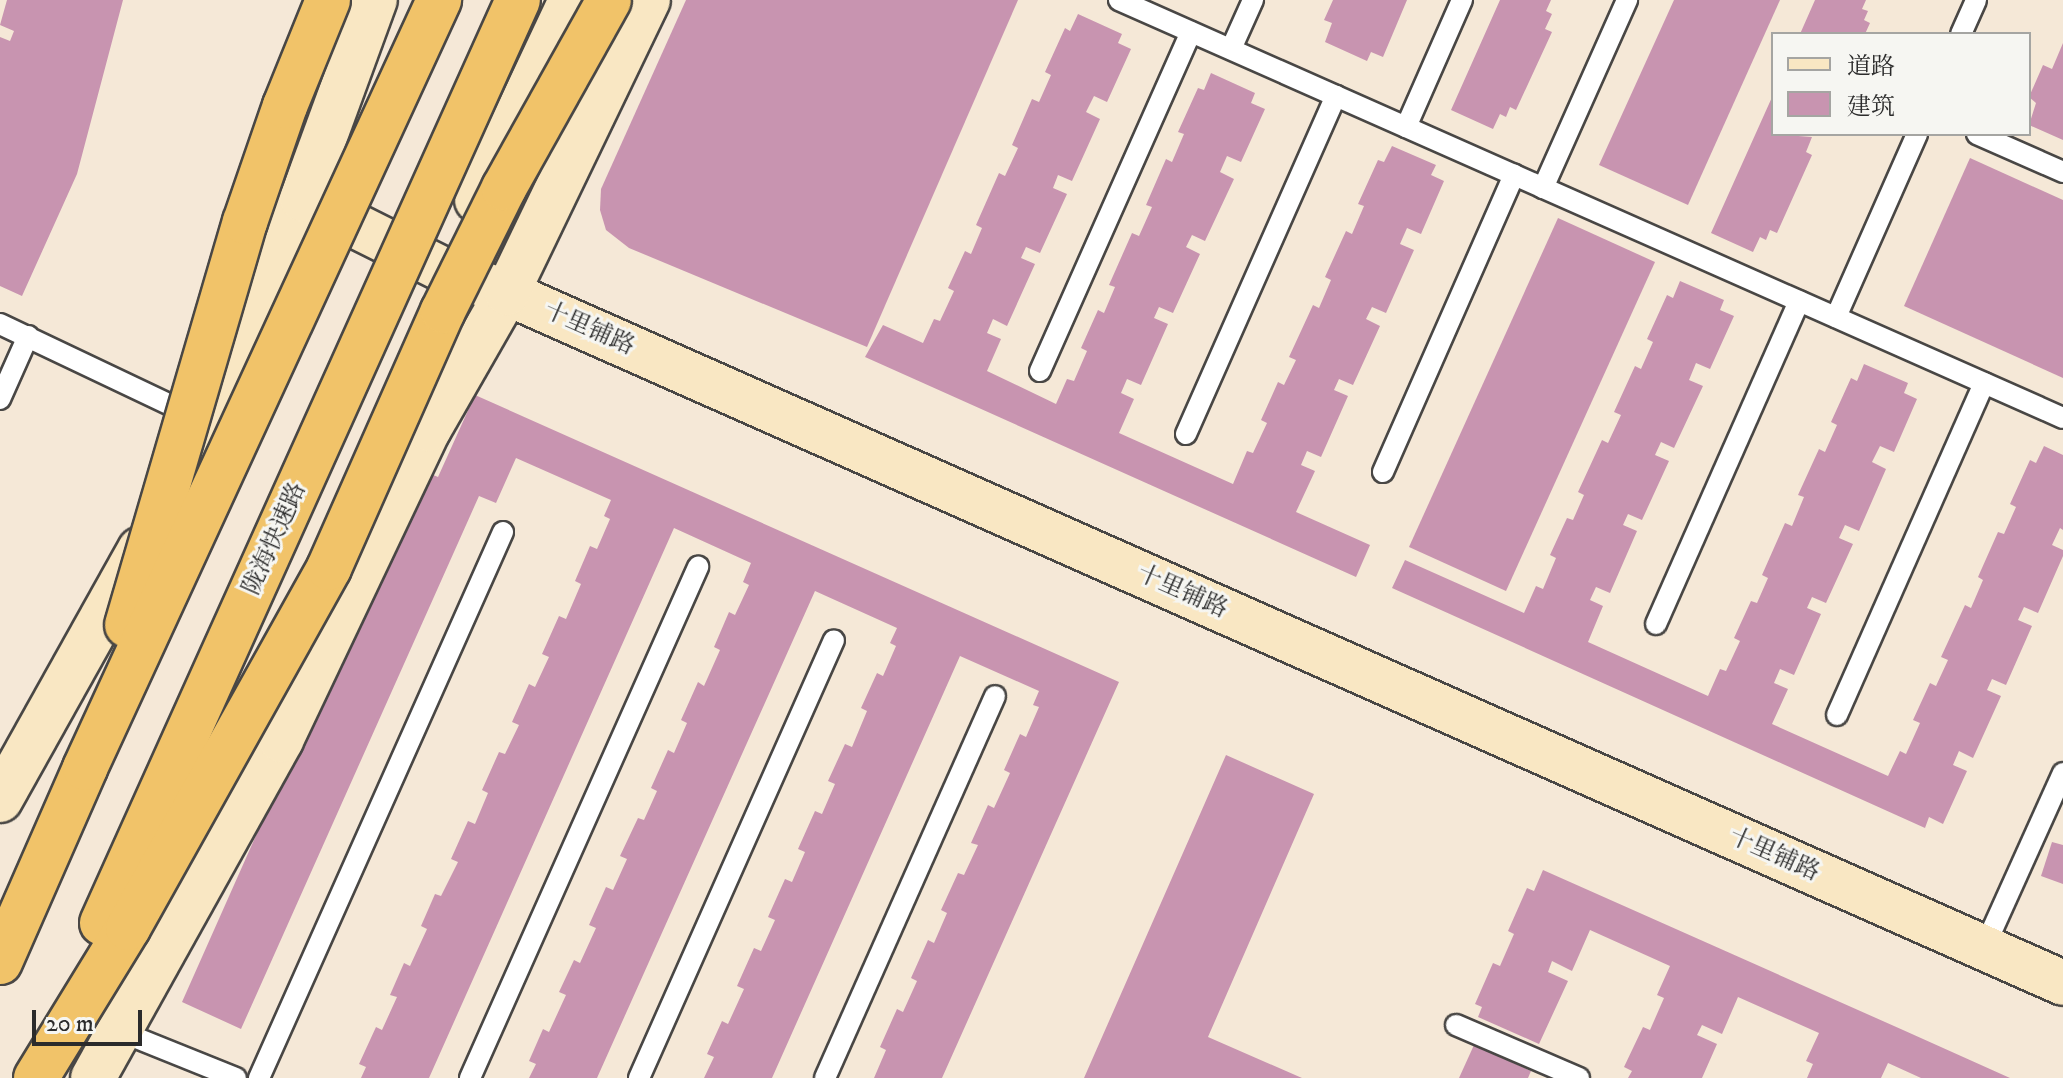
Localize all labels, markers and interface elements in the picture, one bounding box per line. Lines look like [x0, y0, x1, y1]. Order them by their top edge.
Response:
legend [1771, 32, 2031, 136]
text: 道路 [1847, 52, 1895, 82]
text: 建筑 [1847, 92, 1895, 122]
street label: 十里铺路 [539, 296, 639, 362]
street label: 陇海快速路 [237, 478, 313, 600]
street label: 十里铺路 [1132, 559, 1232, 625]
street label: 十里铺路 [1724, 822, 1824, 888]
scale bar [36, 994, 146, 1044]
text: 20 m [46, 1009, 94, 1039]

